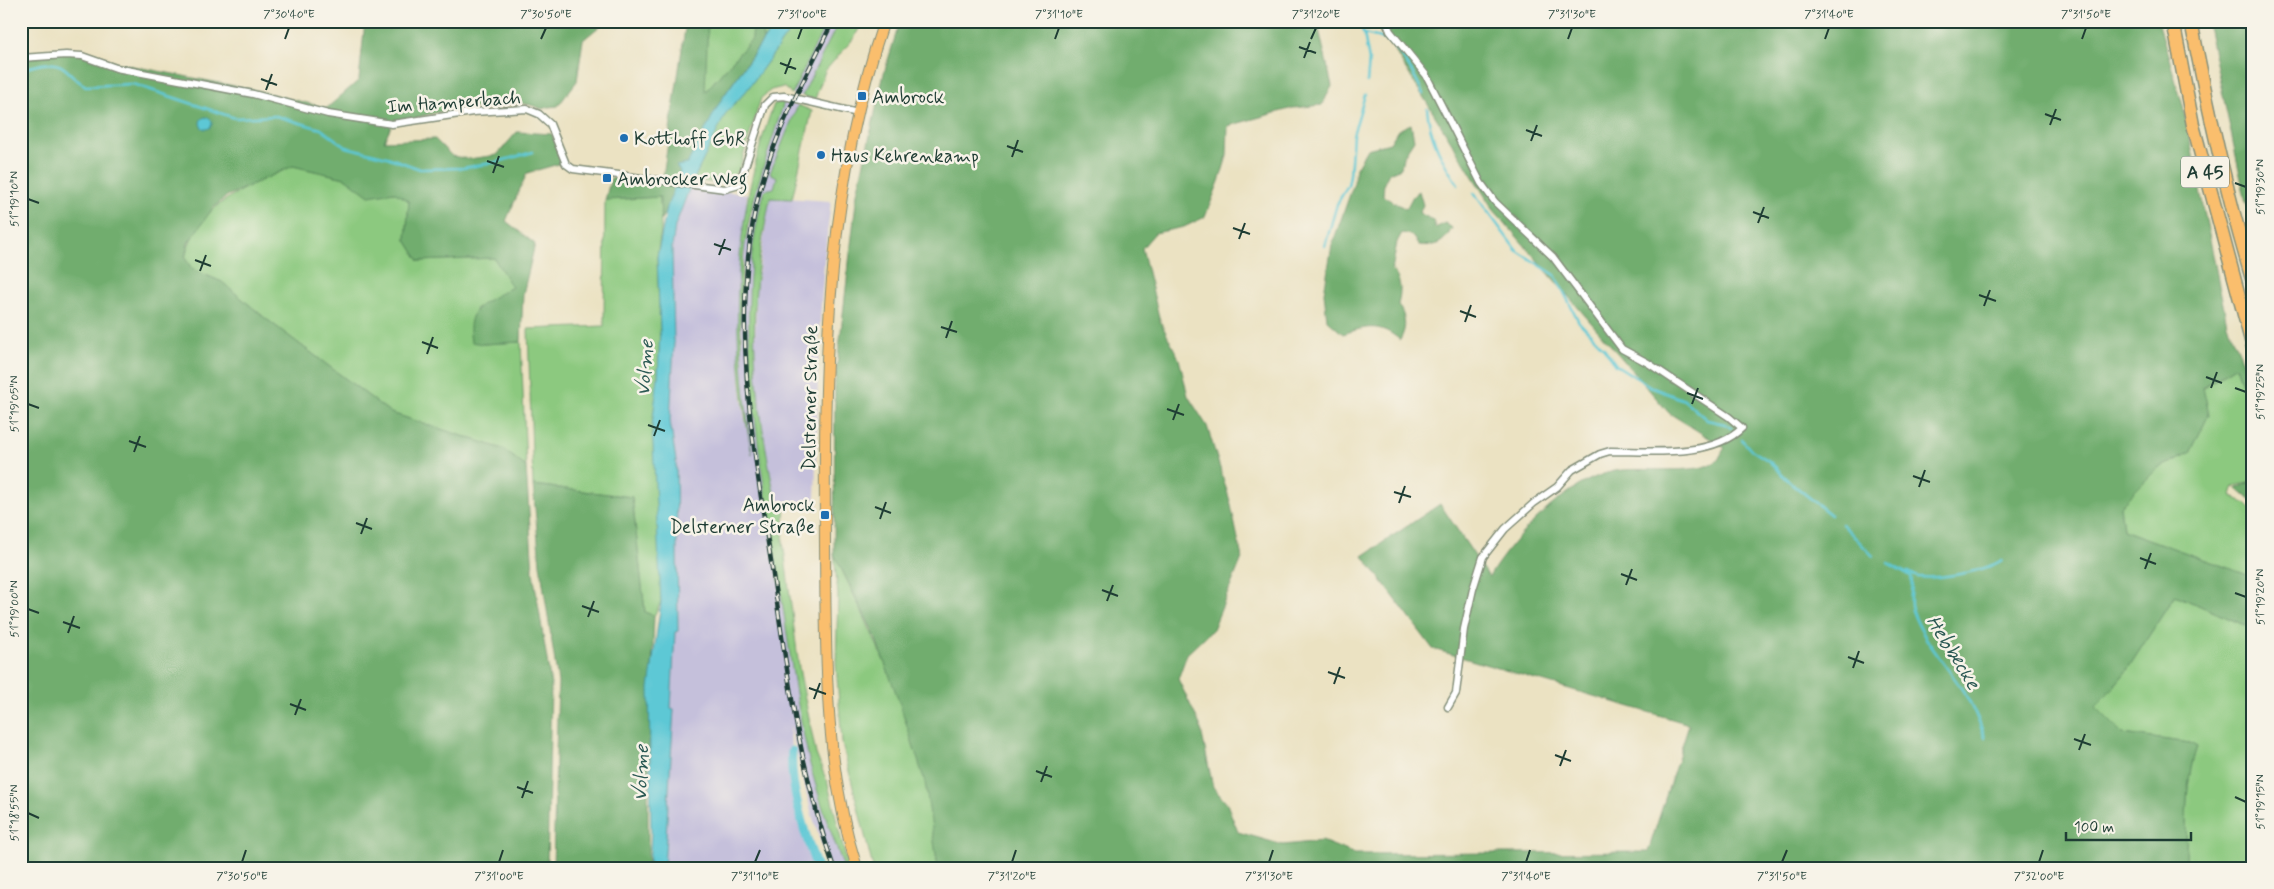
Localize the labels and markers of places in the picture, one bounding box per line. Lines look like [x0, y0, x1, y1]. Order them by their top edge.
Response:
place label: Ambrock [872, 85, 945, 110]
marker: Ambrock [856, 90, 868, 102]
place label: Kotthoff GbR [634, 127, 745, 152]
marker: Kotthoff GbR [618, 132, 630, 144]
place label: Haus Kehrenkamp [831, 144, 979, 169]
marker: Haus Kehrenkamp [815, 149, 827, 161]
place label: Ambrocker Weg [617, 167, 747, 195]
marker: Ambrocker Weg [601, 172, 613, 184]
place label: Ambrock Delsterner Straße [670, 493, 815, 540]
marker: Ambrock Delsterner Straße [819, 509, 831, 521]

